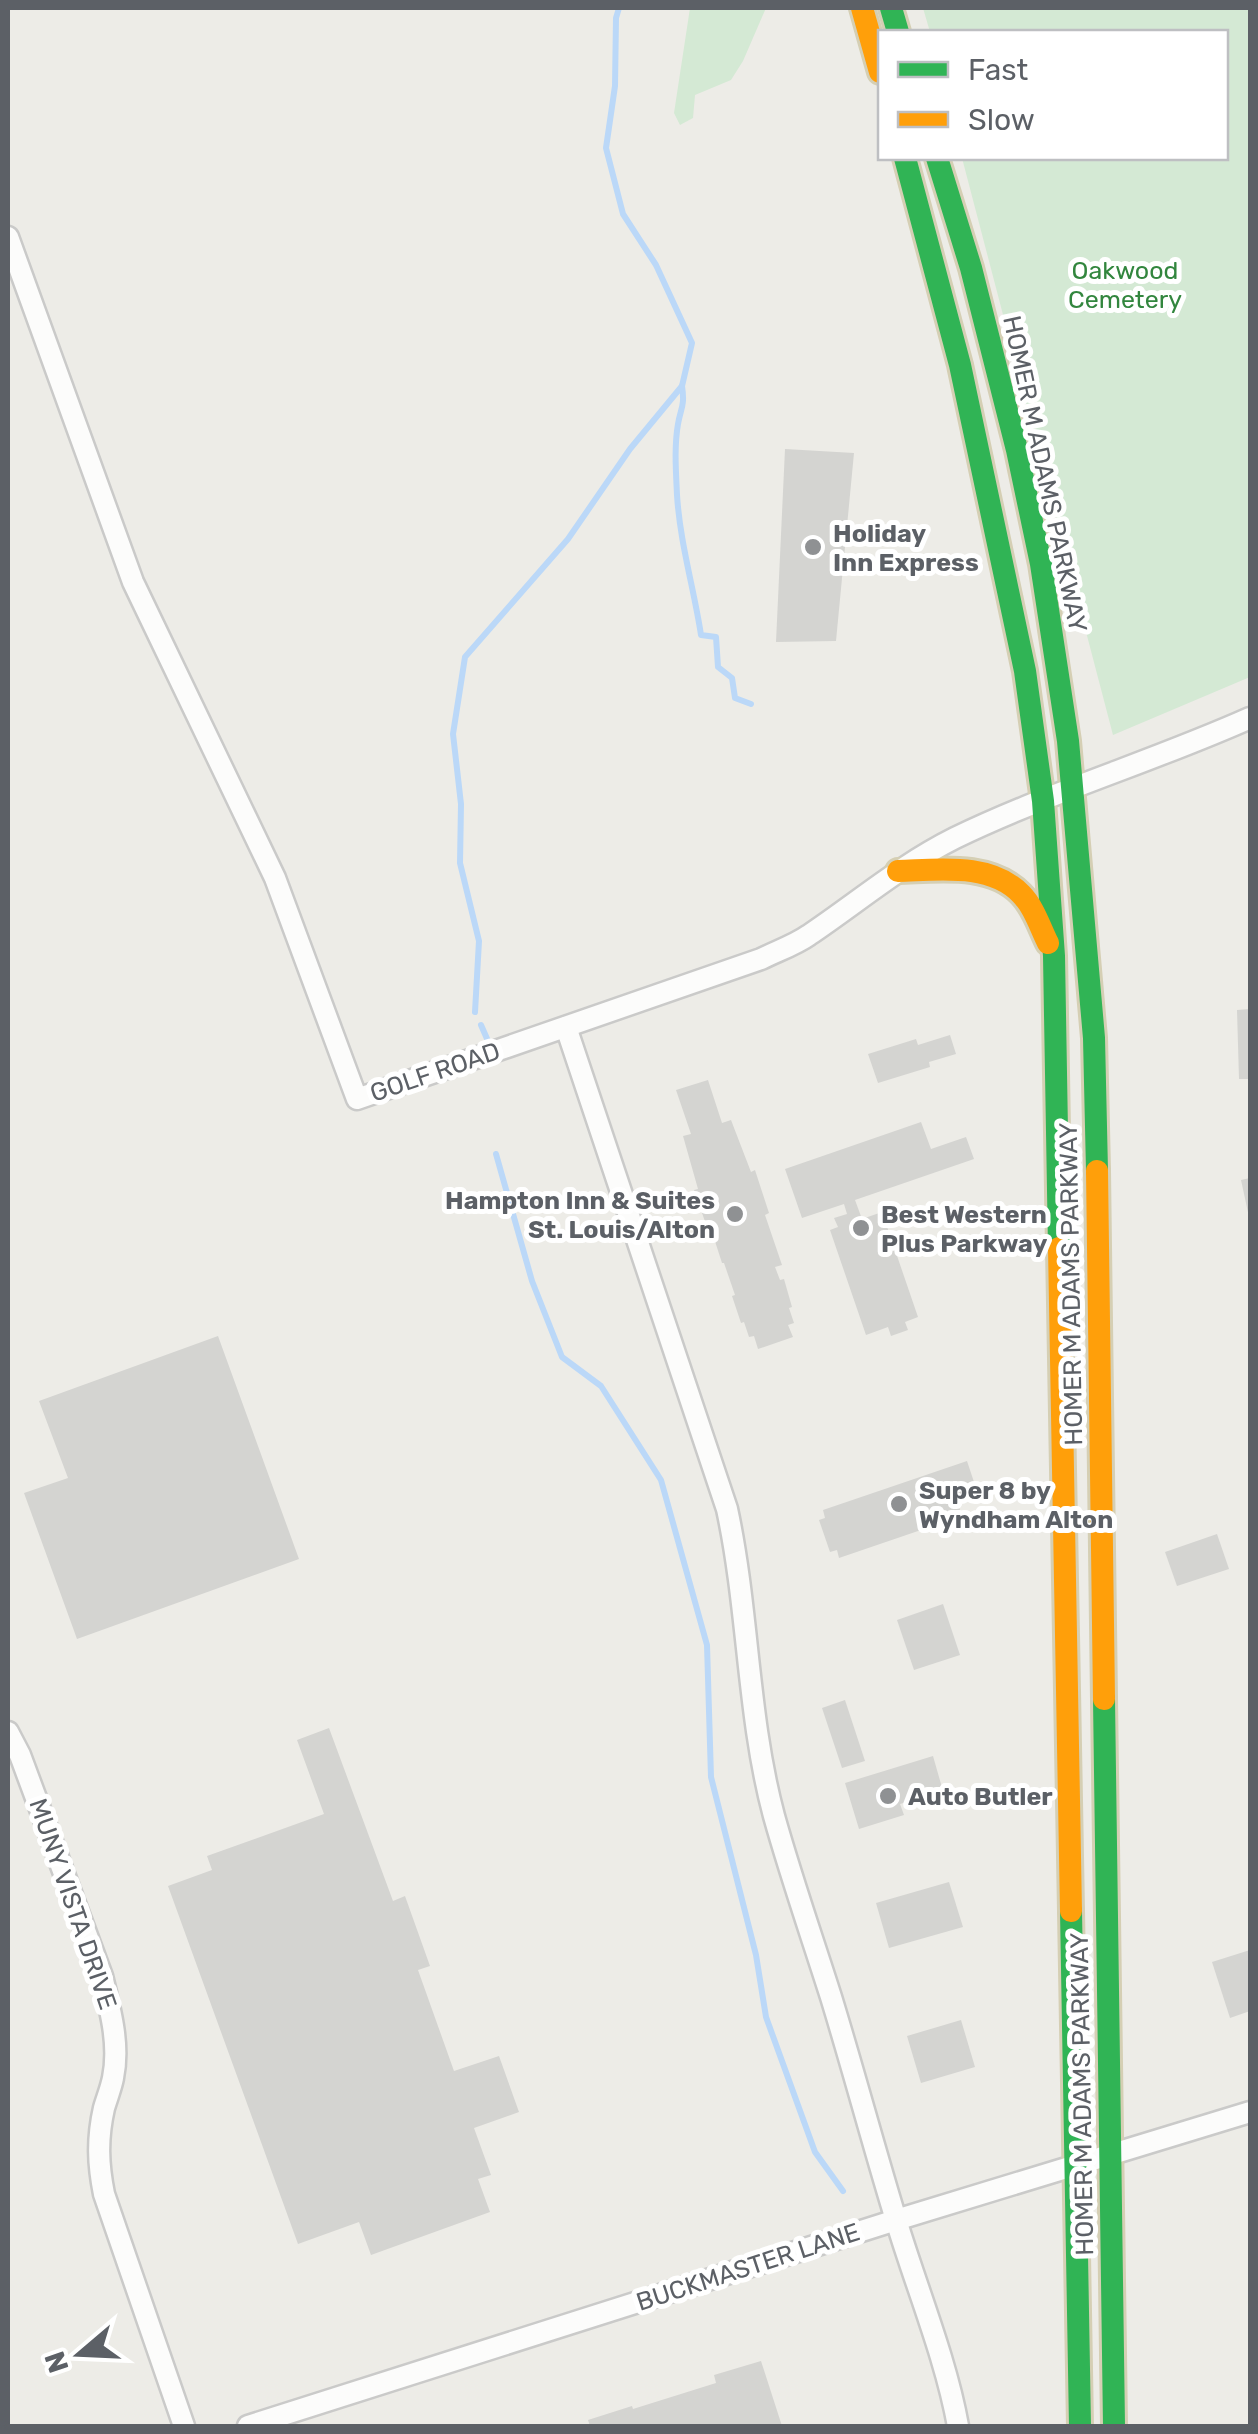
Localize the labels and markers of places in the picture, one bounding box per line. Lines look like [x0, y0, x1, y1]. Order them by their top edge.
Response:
place label: Holiday Inn Express [833, 519, 979, 577]
marker: Holiday Inn Express [802, 536, 824, 558]
place label: Hampton Inn & Suites St. Louis/Alton [445, 1186, 715, 1244]
place label: Best Western Plus Parkway [881, 1200, 1047, 1258]
marker: Hampton Inn & Suites St. Louis/Alton [724, 1203, 746, 1225]
marker: Best Western Plus Parkway [850, 1217, 872, 1239]
place label: Super 8 by Wyndham Alton [919, 1476, 1113, 1534]
marker: Super 8 by Wyndham Alton [888, 1493, 910, 1515]
place label: Auto Butler [908, 1782, 1053, 1811]
marker: Auto Butler [877, 1785, 899, 1807]

